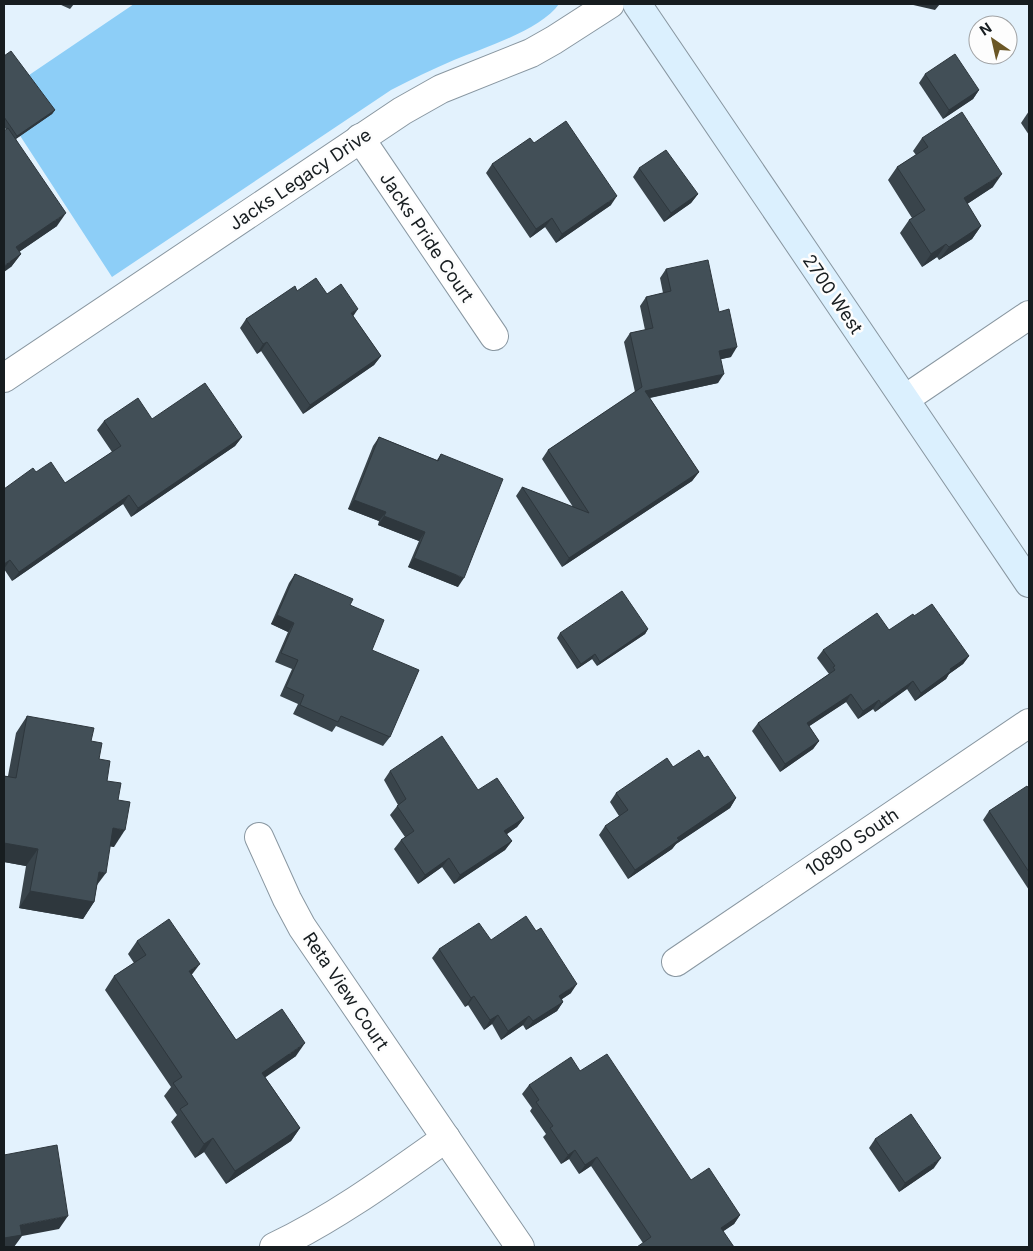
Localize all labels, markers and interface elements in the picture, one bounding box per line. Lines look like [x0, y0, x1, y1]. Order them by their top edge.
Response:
north arrow [968, 15, 1018, 65]
text: N [976, 19, 995, 39]
street label: Jacks Legacy Drive [225, 124, 375, 234]
street label: Jacks Pride Court [376, 168, 478, 306]
street label: 2700 West [799, 250, 867, 338]
street label: 10890 South [802, 803, 902, 881]
street label: Reta View Court [299, 928, 393, 1054]

